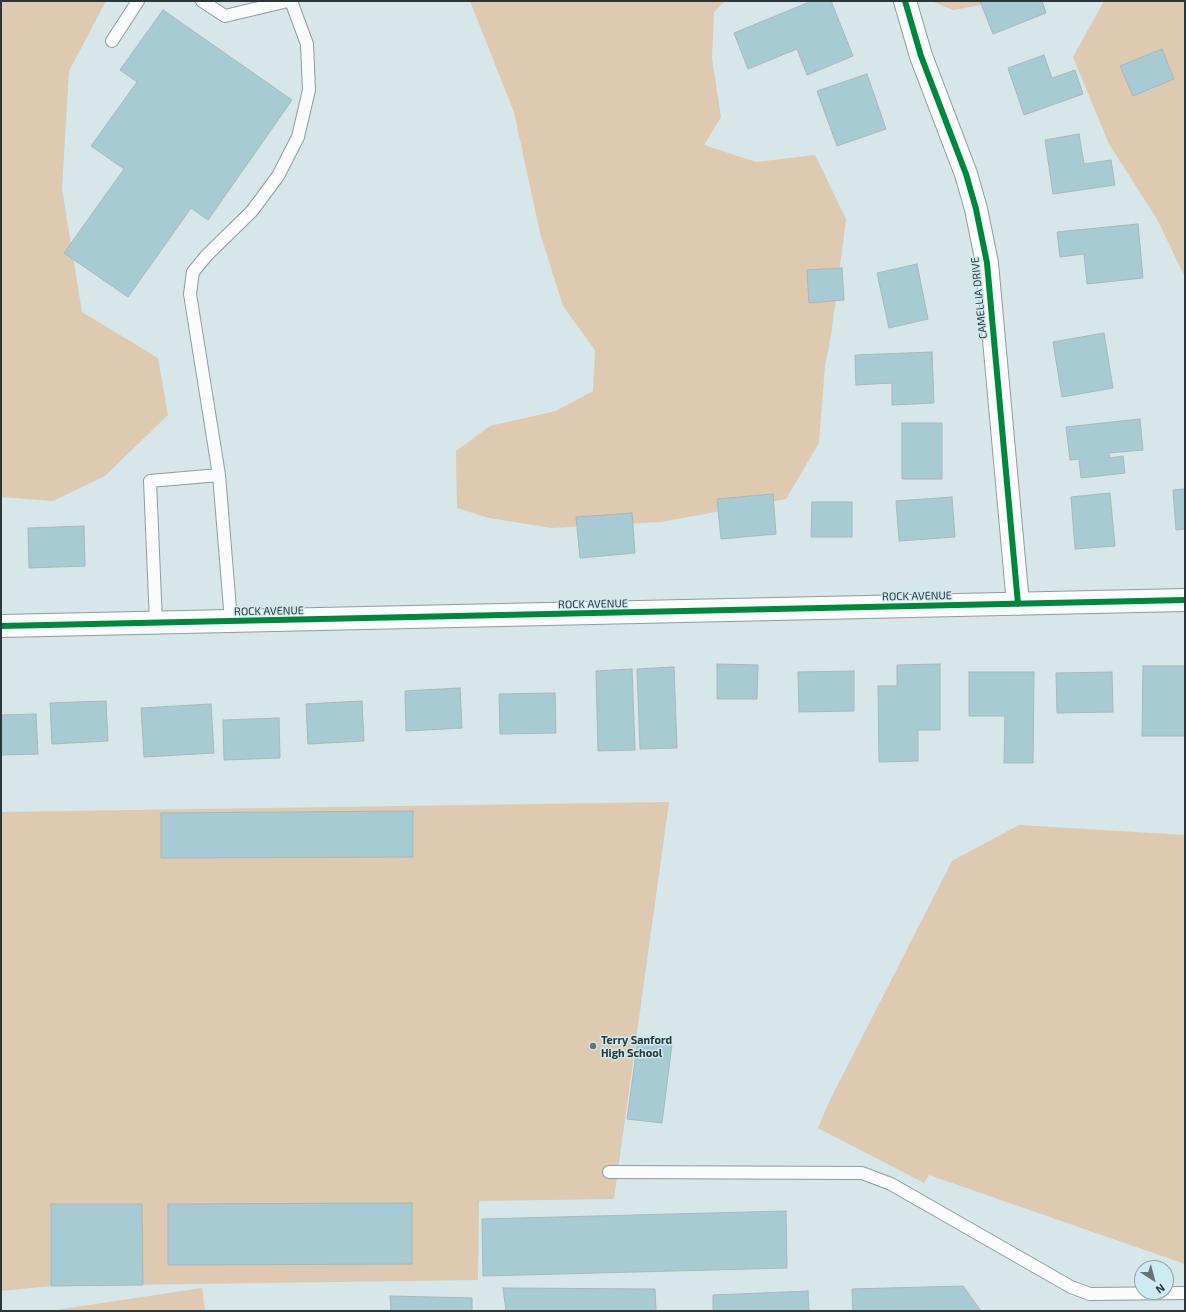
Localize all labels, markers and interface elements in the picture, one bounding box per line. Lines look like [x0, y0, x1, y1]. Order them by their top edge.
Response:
street label: CAMELLIA DRIVE [968, 256, 990, 340]
street label: ROCK AVENUE [882, 589, 952, 603]
street label: ROCK AVENUE [558, 597, 628, 611]
street label: ROCK AVENUE [234, 604, 304, 618]
place label: Terry Sanford High School [601, 1033, 672, 1059]
marker: Terry Sanford High School [588, 1041, 598, 1051]
north arrow [1134, 1260, 1174, 1300]
text: N [1154, 1282, 1168, 1297]

